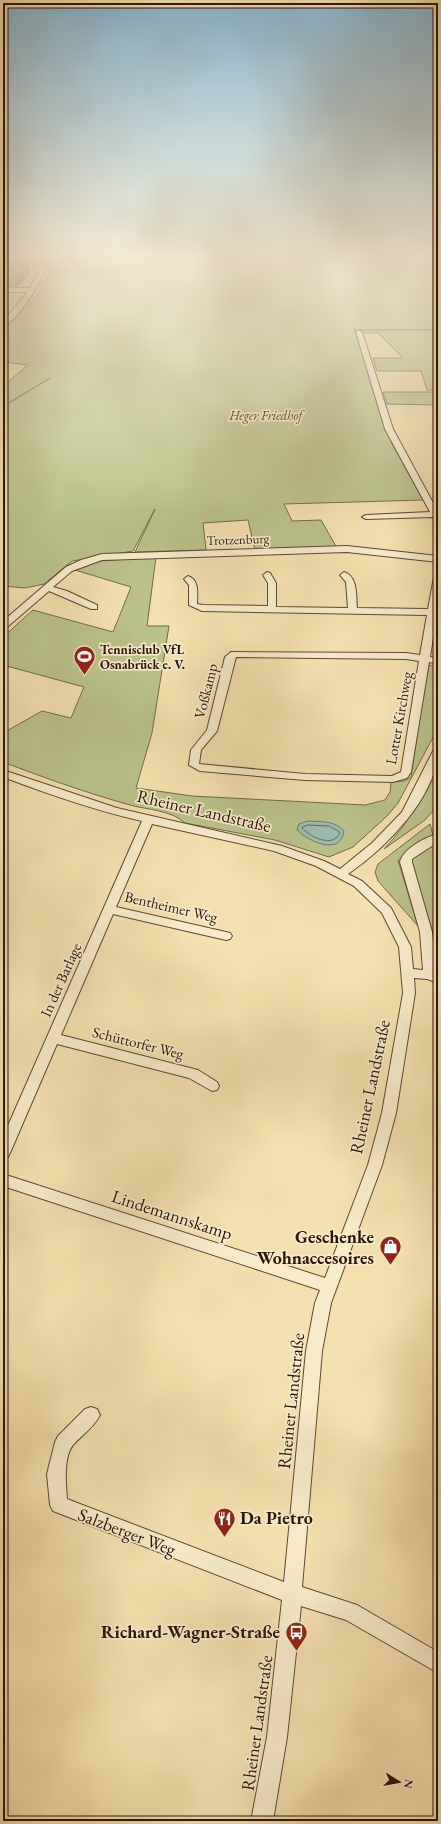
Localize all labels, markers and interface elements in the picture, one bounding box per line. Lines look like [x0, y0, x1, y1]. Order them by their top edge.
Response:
park label: Heger Friedhof [228, 407, 305, 424]
street label: Trotzenburg [206, 530, 270, 549]
place label: Tennisclub VfL Osnabrück e. V. [100, 641, 185, 673]
sports icon: Tennisclub VfL Osnabrück e. V. [72, 643, 98, 676]
street label: Voßkamp [190, 661, 222, 720]
street label: Lotter Kirchweg [381, 669, 416, 766]
street label: Rheiner Landstraße [135, 784, 273, 837]
street label: Bentheimer Weg [123, 887, 220, 927]
street label: In der Barlage [36, 940, 85, 1020]
street label: Rheiner Landstraße [344, 1018, 395, 1156]
street label: Schüttorfer Weg [90, 1022, 186, 1063]
street label: Lindemannskamp [109, 1184, 235, 1245]
place label: Geschenke Wohnaccesoires [257, 1225, 374, 1269]
shop icon: Geschenke Wohnaccesoires [377, 1234, 403, 1267]
street label: Rheiner Landstraße [272, 1332, 309, 1470]
street label: Salzberger Weg [75, 1502, 180, 1561]
restaurant icon: Da Pietro [212, 1505, 238, 1538]
place label: Da Pietro [240, 1506, 313, 1529]
bus stop icon: Richard-Wagner-Straße [283, 1619, 309, 1652]
place label: Richard-Wagner-Straße [101, 1620, 280, 1643]
street label: Rheiner Landstraße [236, 1654, 277, 1792]
north arrow [379, 1762, 419, 1802]
text: N [401, 1778, 417, 1790]

